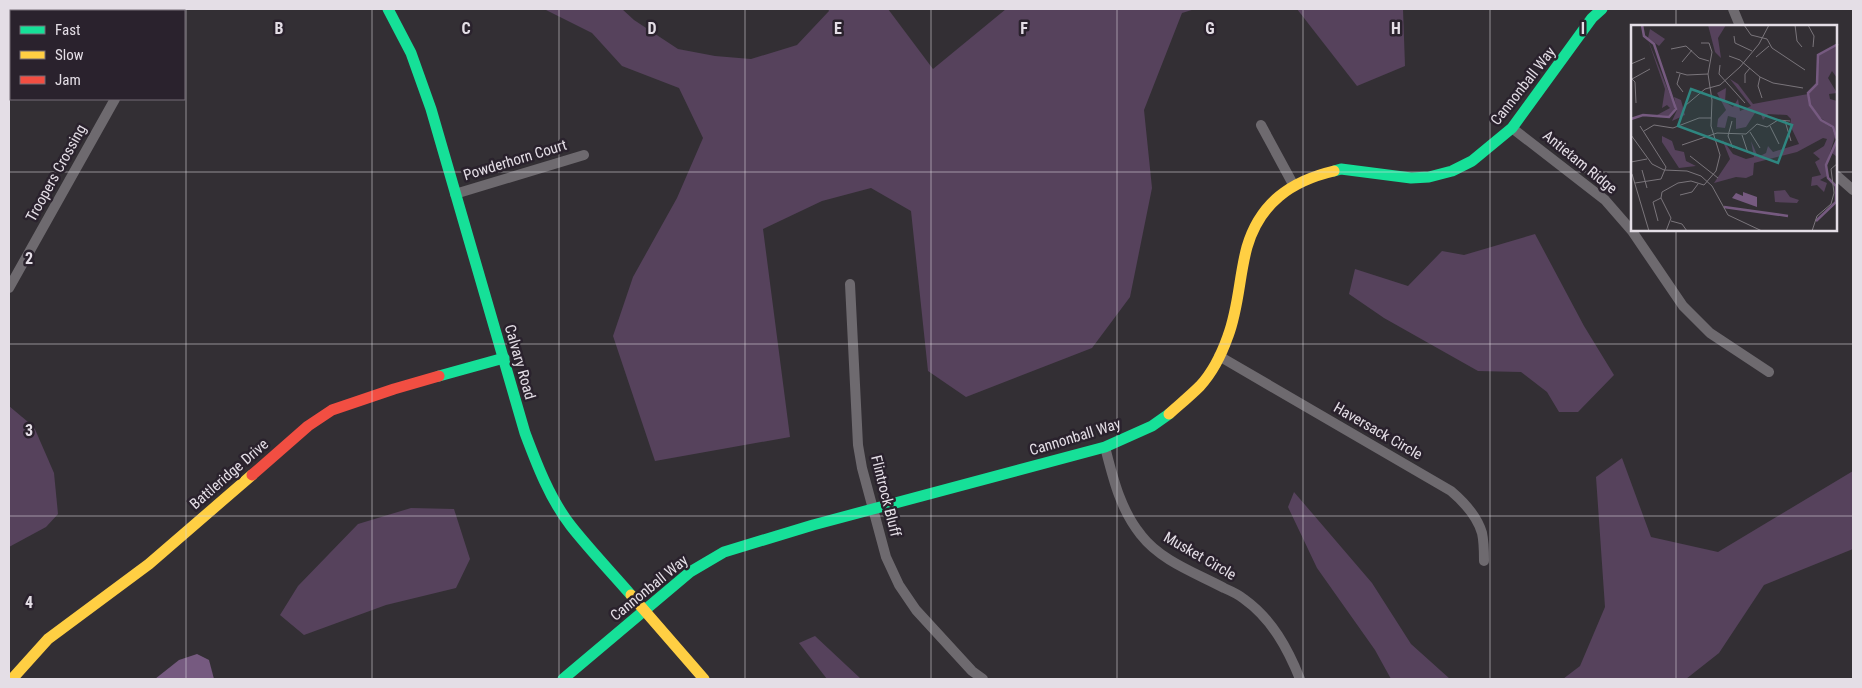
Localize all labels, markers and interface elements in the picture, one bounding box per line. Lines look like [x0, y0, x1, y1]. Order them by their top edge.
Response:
legend [10, 10, 185, 100]
text: B [275, 19, 284, 38]
text: C [461, 19, 471, 38]
text: D [647, 19, 657, 38]
text: E [834, 19, 842, 38]
text: F [1020, 19, 1028, 38]
text: G [1205, 19, 1215, 38]
text: H [1391, 19, 1401, 38]
text: I [1581, 19, 1585, 38]
text: Fast [55, 21, 80, 39]
inset map [1631, 25, 1837, 231]
street label: Cannonball Way [1487, 43, 1559, 129]
text: Slow [55, 46, 84, 64]
text: Jam [55, 71, 81, 89]
street label: Troopers Crossing [22, 121, 90, 225]
street label: Antietam Ridge [1539, 127, 1621, 197]
street label: Powderhorn Court [461, 136, 569, 184]
text: 2 [25, 249, 33, 268]
street label: Calvary Road [501, 322, 539, 402]
street label: Haversack Circle [1331, 398, 1425, 464]
street label: Cannonball Way [1027, 415, 1123, 459]
text: 3 [25, 421, 33, 440]
street label: Battleridge Drive [186, 435, 272, 513]
street label: Flintrock Bluff [867, 453, 905, 539]
street label: Musket Circle [1161, 528, 1239, 584]
street label: Cannonball Way [607, 551, 691, 625]
text: 4 [25, 593, 33, 612]

